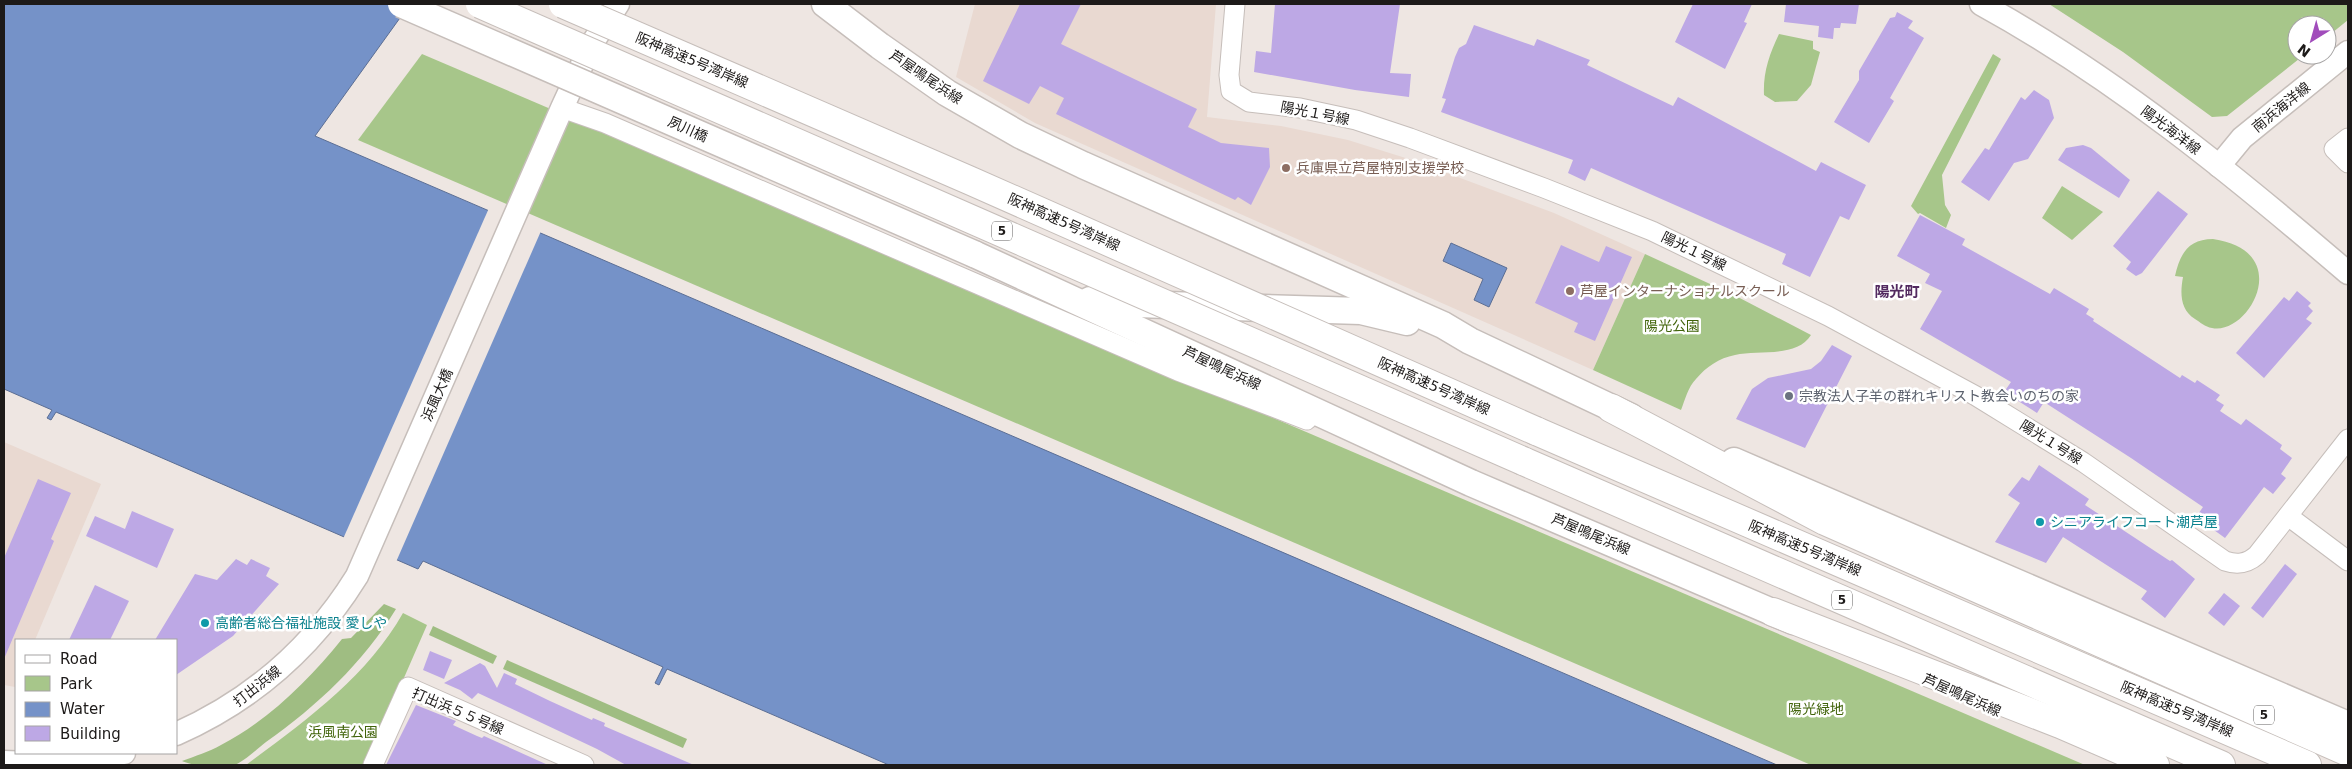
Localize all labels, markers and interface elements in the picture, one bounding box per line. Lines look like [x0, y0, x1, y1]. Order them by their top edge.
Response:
north arrow [2287, 15, 2337, 65]
street label: 阪神高速5号湾岸線 [633, 29, 751, 91]
text: N [2295, 40, 2314, 60]
street label: 芦屋鳴尾浜線 [887, 47, 965, 107]
street label: 南浜海洋線 [2249, 79, 2313, 135]
street label: 陽光１号線 [1279, 98, 1351, 128]
street label: 陽光海洋線 [2138, 103, 2204, 157]
street label: 夙川橋 [666, 113, 710, 145]
place label: 兵庫県立芦屋特別支援学校 [1296, 160, 1464, 176]
marker: 兵庫県立芦屋特別支援学校 [1280, 162, 1292, 174]
street label: 阪神高速5号湾岸線 [1006, 190, 1122, 254]
road number: 5 [992, 222, 1012, 240]
street label: 陽光１号線 [1659, 228, 1729, 274]
place label: 芦屋インターナショナルスクール [1580, 283, 1790, 299]
district label: 陽光町 [1874, 283, 1920, 301]
marker: 芦屋インターナショナルスクール [1564, 285, 1576, 297]
park label: 陽光公園 [1644, 318, 1700, 334]
street label: 芦屋鳴尾浜線 [1181, 343, 1263, 393]
street label: 阪神高速5号湾岸線 [1376, 354, 1492, 418]
street label: 浜風大橋 [418, 366, 456, 424]
place label: 宗教法人子羊の群れキリスト教会いのちの家 [1799, 388, 2079, 404]
marker: 宗教法人子羊の群れキリスト教会いのちの家 [1783, 390, 1795, 402]
street label: 陽光１号線 [2017, 417, 2085, 467]
street label: 芦屋鳴尾浜線 [1549, 510, 1633, 558]
place label: シニアライフコート潮芦屋 [2050, 514, 2218, 530]
marker: シニアライフコート潮芦屋 [2034, 516, 2046, 528]
street label: 阪神高速5号湾岸線 [1746, 517, 1864, 579]
road number: 5 [1832, 590, 1852, 610]
place label: 高齢者総合福祉施設 愛しや [215, 615, 387, 631]
marker: 高齢者総合福祉施設 愛しや [199, 617, 211, 629]
legend [15, 639, 178, 754]
text: Road [60, 650, 98, 668]
street label: 打出浜線 [230, 662, 284, 710]
street label: 芦屋鳴尾浜線 [1920, 671, 2004, 719]
text: Park [60, 675, 93, 693]
street label: 阪神高速5号湾岸線 [2118, 678, 2236, 740]
street label: 打出浜５５号線 [410, 684, 506, 738]
text: Water [60, 700, 105, 718]
park label: 陽光緑地 [1788, 701, 1844, 717]
road number: 5 [2254, 706, 2274, 724]
park label: 浜風南公園 [308, 724, 378, 740]
text: Building [60, 725, 121, 743]

